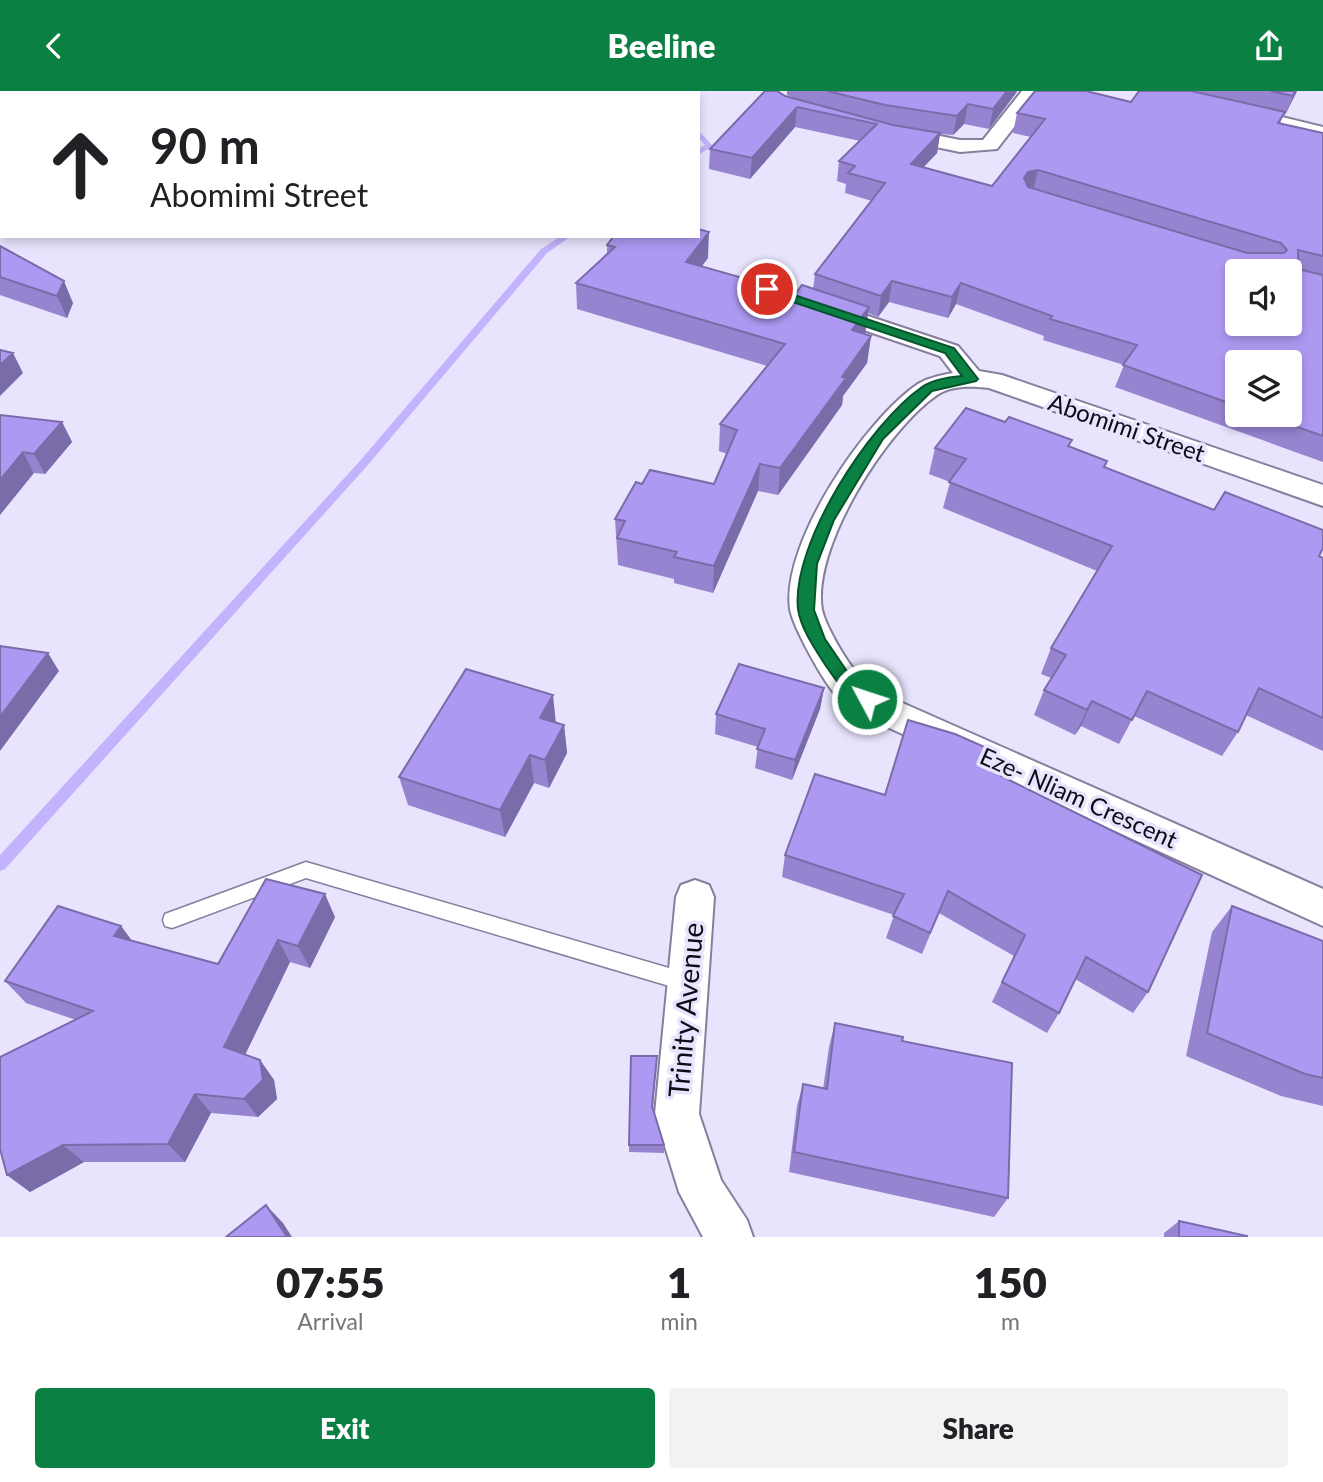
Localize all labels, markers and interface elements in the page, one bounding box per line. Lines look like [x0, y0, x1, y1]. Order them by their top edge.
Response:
text: Beeline [607, 26, 716, 65]
icon: back [35, 27, 73, 65]
icon: share [1250, 27, 1288, 65]
text: 90 m [150, 116, 260, 174]
icon: ahead [35, 119, 126, 210]
text: Abomimi Street [150, 175, 368, 214]
pin [737, 259, 797, 319]
map controls [1225, 259, 1302, 427]
button: sound [1225, 259, 1302, 336]
icon: arrive [748, 270, 786, 308]
button: layers [1225, 350, 1302, 427]
street label: Abomimi Street [1045, 387, 1209, 467]
position arrow [830, 662, 904, 736]
street label: Eze- Nliam Crescent [976, 741, 1182, 854]
street label: Trinity Avenue [660, 921, 710, 1099]
text: 07:55 [276, 1257, 385, 1307]
text: 1 [667, 1257, 691, 1307]
text: 150 [974, 1257, 1047, 1307]
text: Arrival [297, 1307, 363, 1335]
text: min [661, 1307, 698, 1335]
text: m [1001, 1307, 1020, 1335]
button: Exit [35, 1388, 655, 1468]
button: Share [669, 1388, 1288, 1468]

